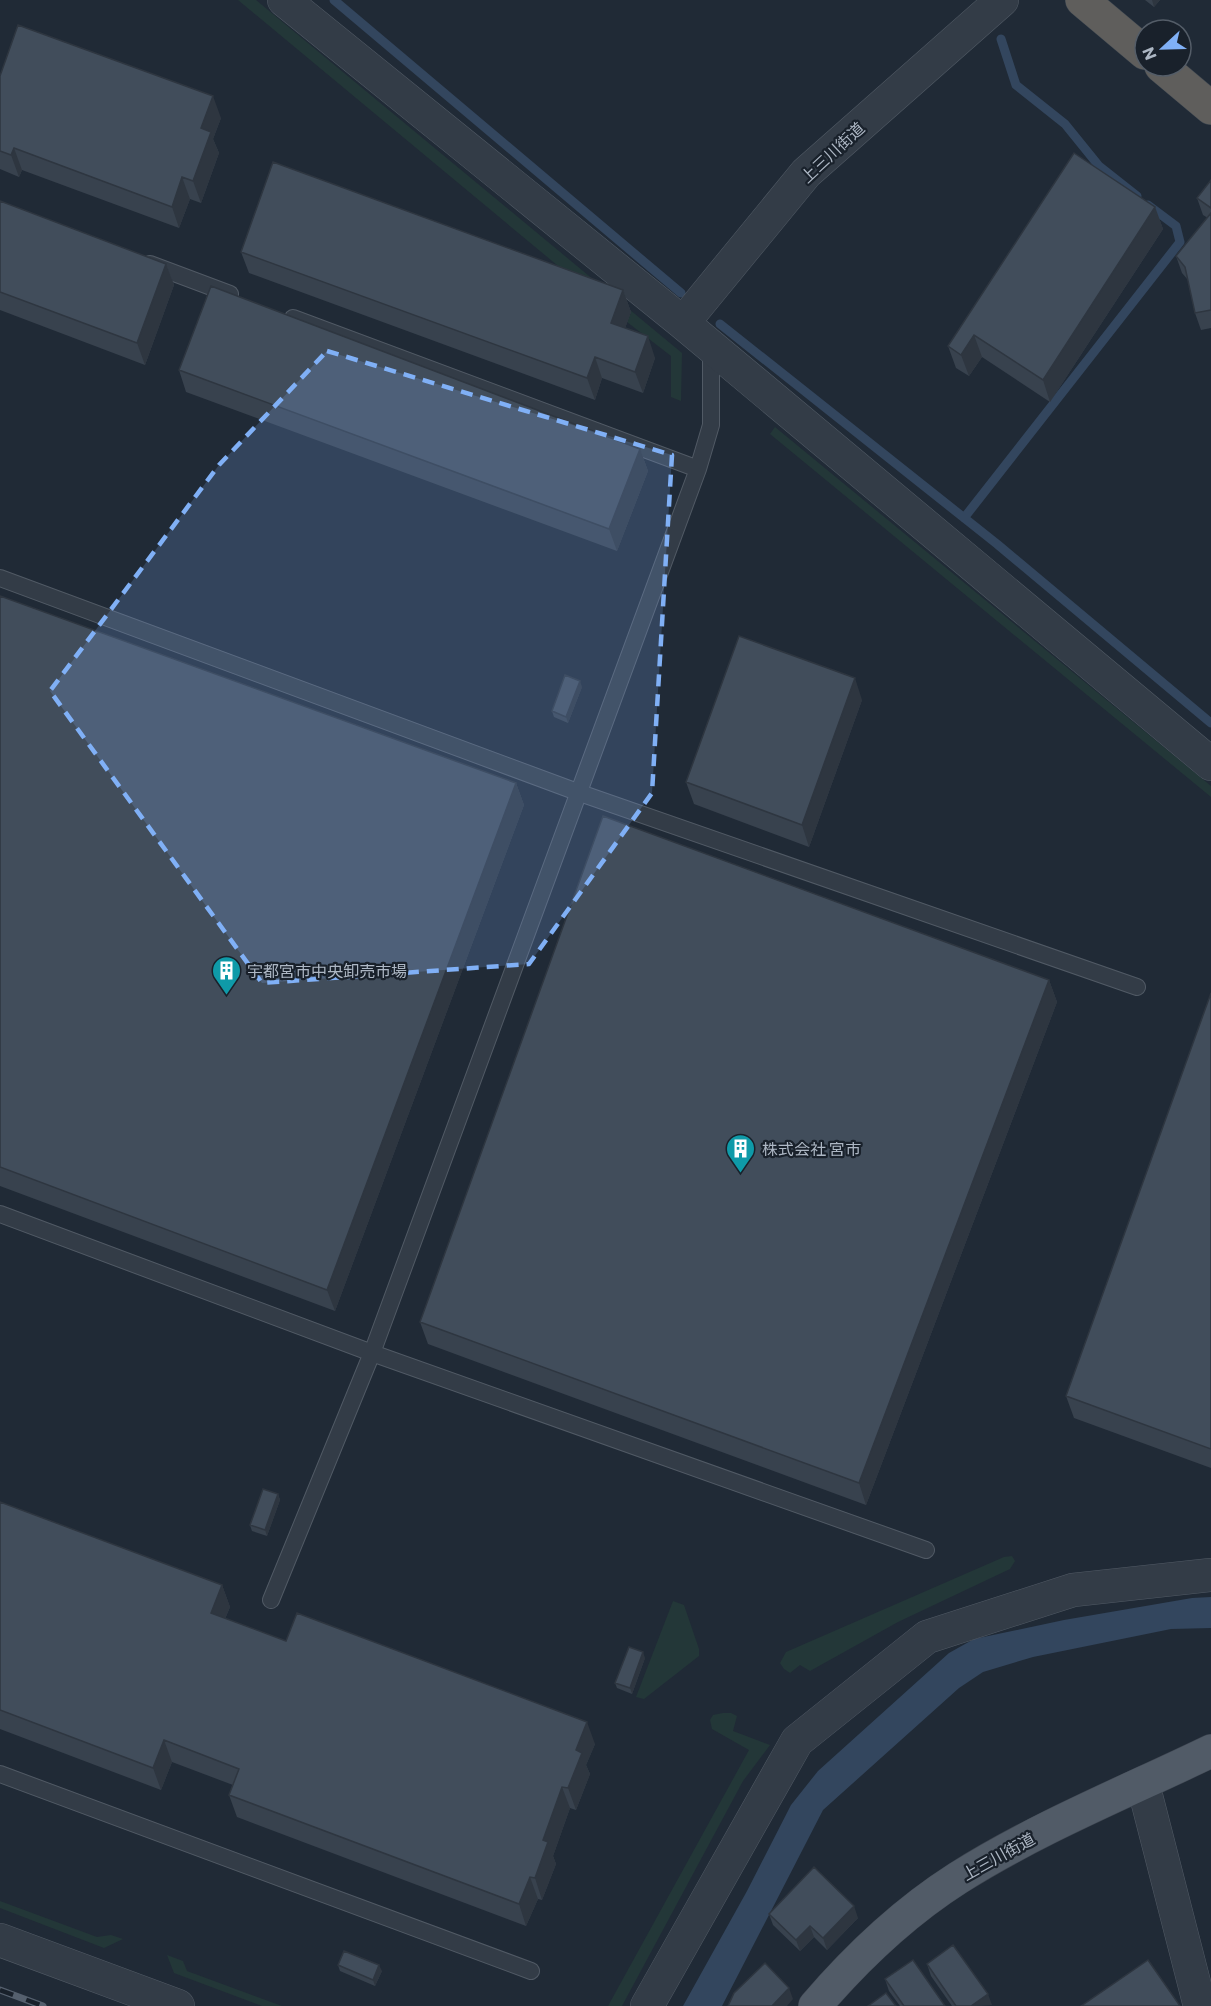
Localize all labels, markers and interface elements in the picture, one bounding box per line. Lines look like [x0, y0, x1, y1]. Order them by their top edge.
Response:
north arrow [1133, 18, 1193, 78]
text: N [1138, 45, 1160, 63]
street label: 上三川街道 [796, 118, 868, 186]
building icon: 宇都宮市中央卸売市場 [210, 954, 242, 996]
place label: 宇都宮市中央卸売市場 [247, 961, 407, 980]
building icon: 株式会社 宮市 [725, 1132, 757, 1174]
place label: 株式会社 宮市 [762, 1139, 861, 1158]
street label: 上三川街道 [958, 1828, 1038, 1884]

